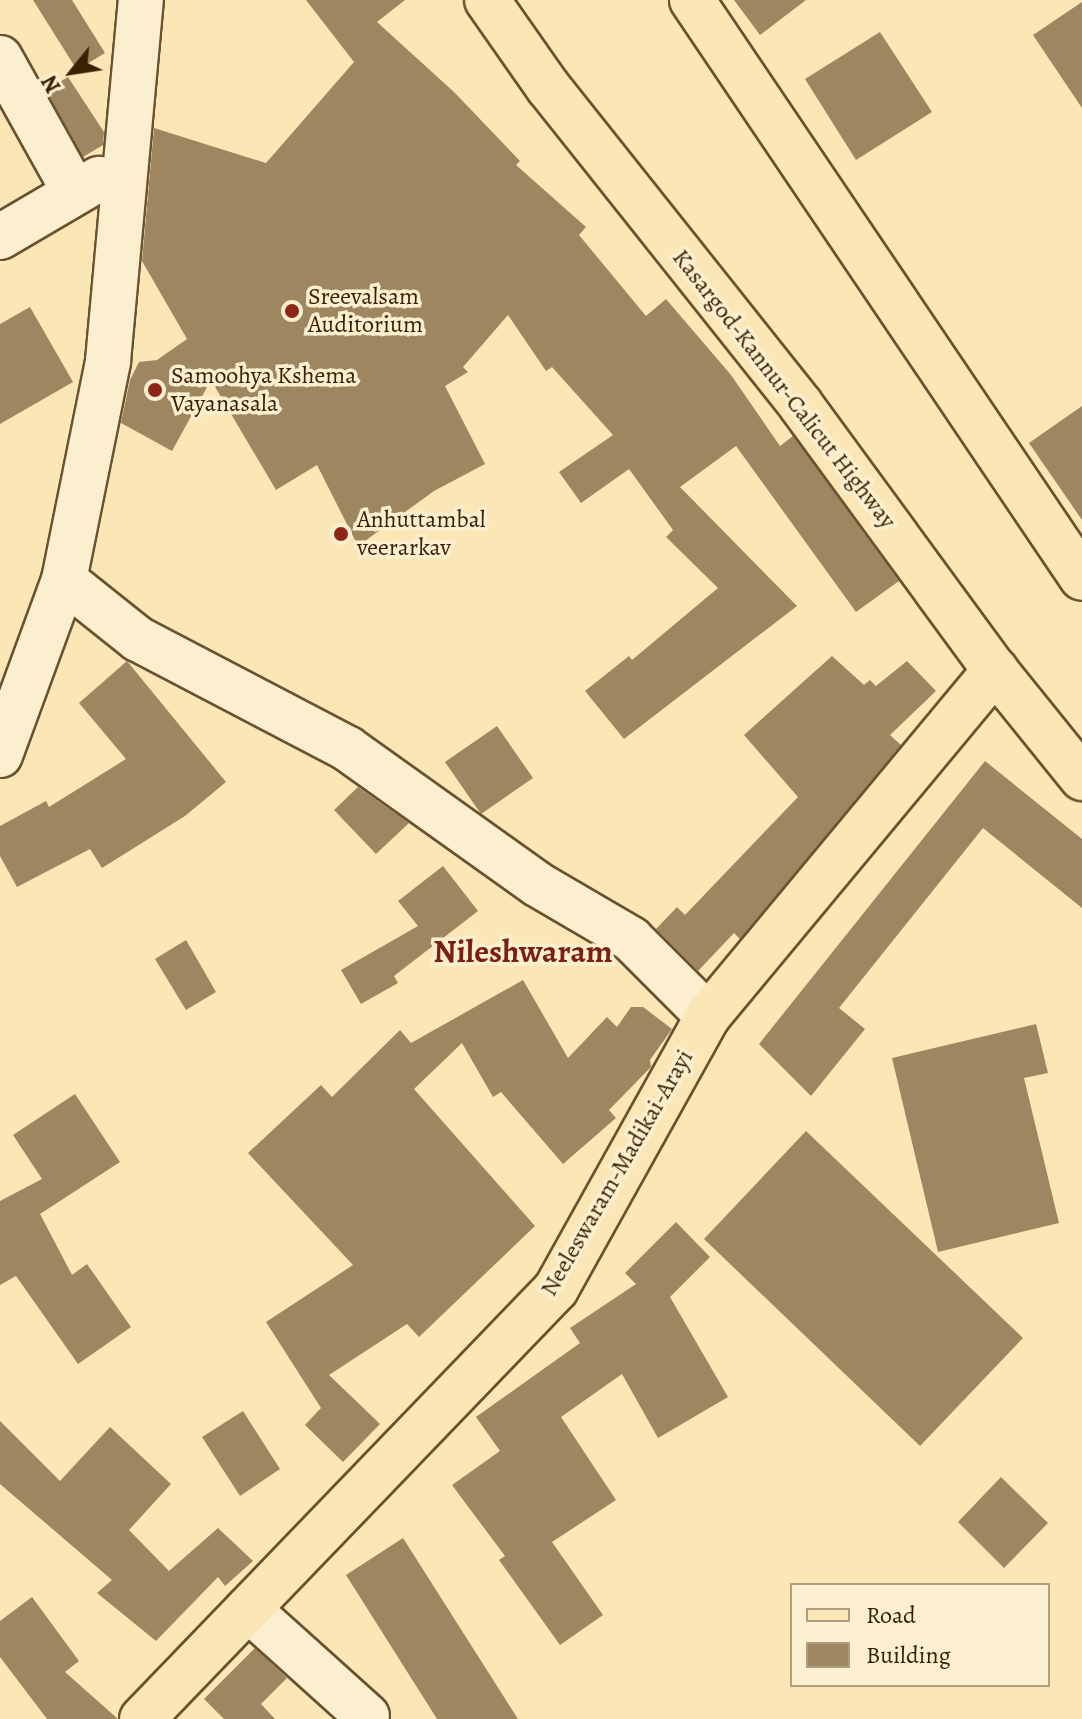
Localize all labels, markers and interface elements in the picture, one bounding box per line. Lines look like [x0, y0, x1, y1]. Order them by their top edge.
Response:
north arrow [32, 32, 112, 112]
text: N [34, 70, 68, 98]
street label: Kasargod-Kannur-Calicut Highway [666, 244, 902, 534]
place label: Sreevalsam Auditorium [308, 283, 423, 339]
marker: Sreevalsam Auditorium [283, 302, 301, 320]
place label: Samoohya Kshema Vayanasala [171, 362, 356, 418]
marker: Samoohya Kshema Vayanasala [146, 381, 164, 399]
place label: Anhuttambal veerarkav [357, 506, 486, 562]
marker: Anhuttambal veerarkav [332, 525, 350, 543]
district label: Nileshwaram [433, 932, 613, 970]
street label: Neeleswaram-Madikai-Arayi [535, 1045, 699, 1301]
legend [790, 1583, 1050, 1687]
text: Road [866, 1599, 916, 1631]
text: Building [866, 1639, 951, 1671]

